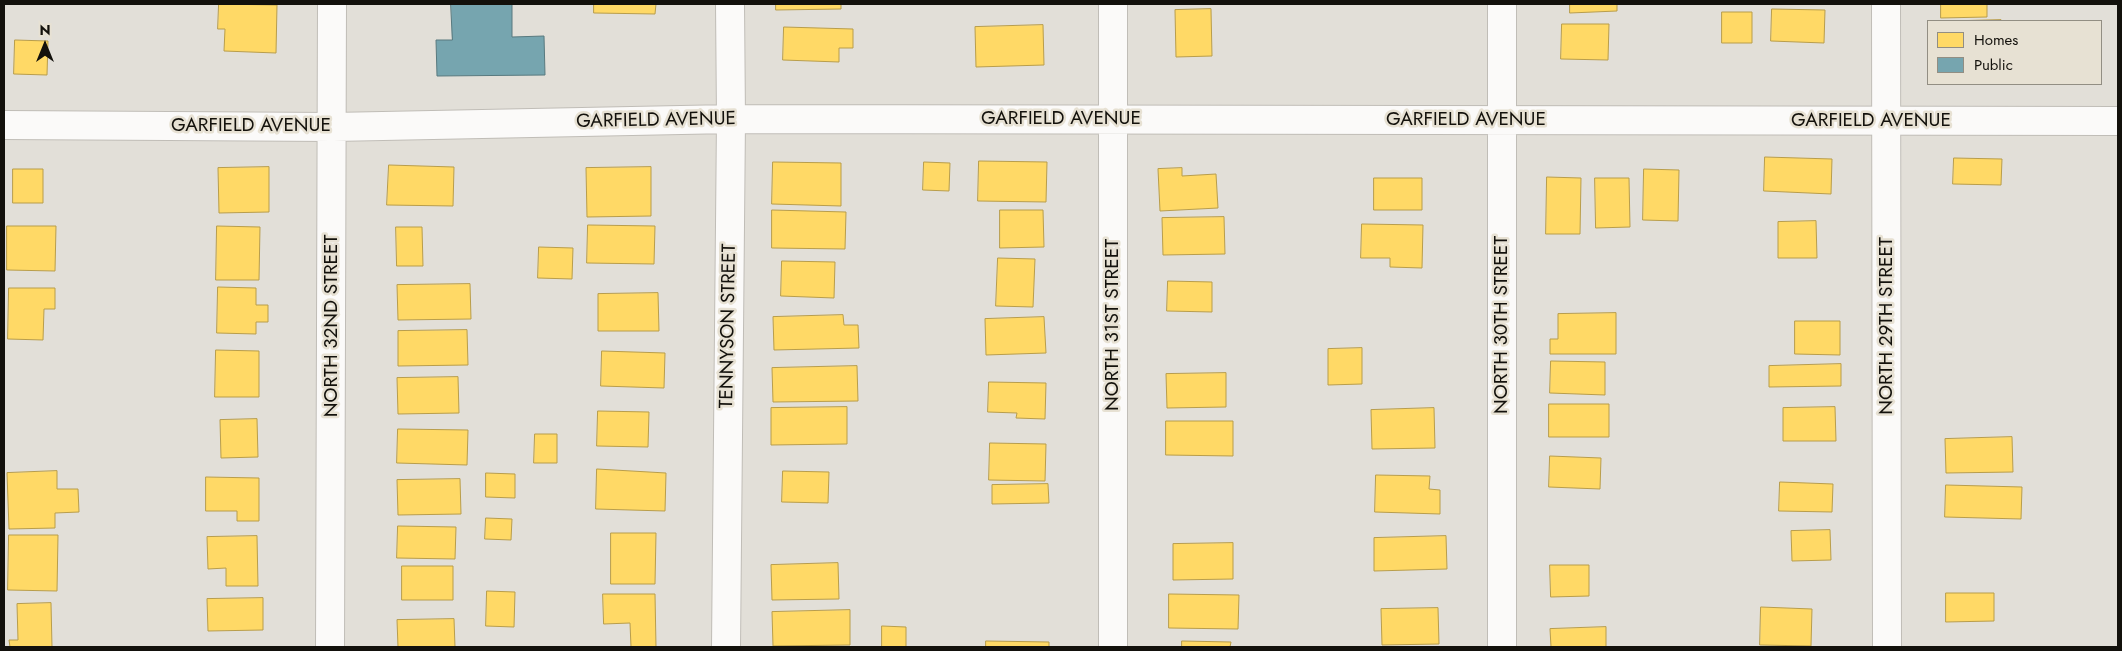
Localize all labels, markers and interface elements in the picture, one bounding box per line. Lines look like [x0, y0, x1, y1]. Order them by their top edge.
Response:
north arrow [20, 20, 70, 70]
text: N [39, 20, 51, 40]
legend [1927, 20, 2102, 85]
text: Homes [1974, 29, 2018, 51]
text: Public [1974, 54, 2013, 76]
street label: GARFIELD AVENUE [576, 108, 736, 134]
street label: GARFIELD AVENUE [981, 108, 1141, 130]
street label: GARFIELD AVENUE [1386, 109, 1546, 131]
street label: GARFIELD AVENUE [1791, 110, 1951, 132]
street label: GARFIELD AVENUE [171, 115, 331, 137]
street label: NORTH 32ND STREET [321, 235, 343, 417]
street label: NORTH 30TH STREET [1491, 236, 1513, 414]
street label: NORTH 29TH STREET [1876, 237, 1898, 415]
street label: NORTH 31ST STREET [1102, 239, 1124, 411]
street label: TENNYSON STREET [716, 243, 742, 409]

